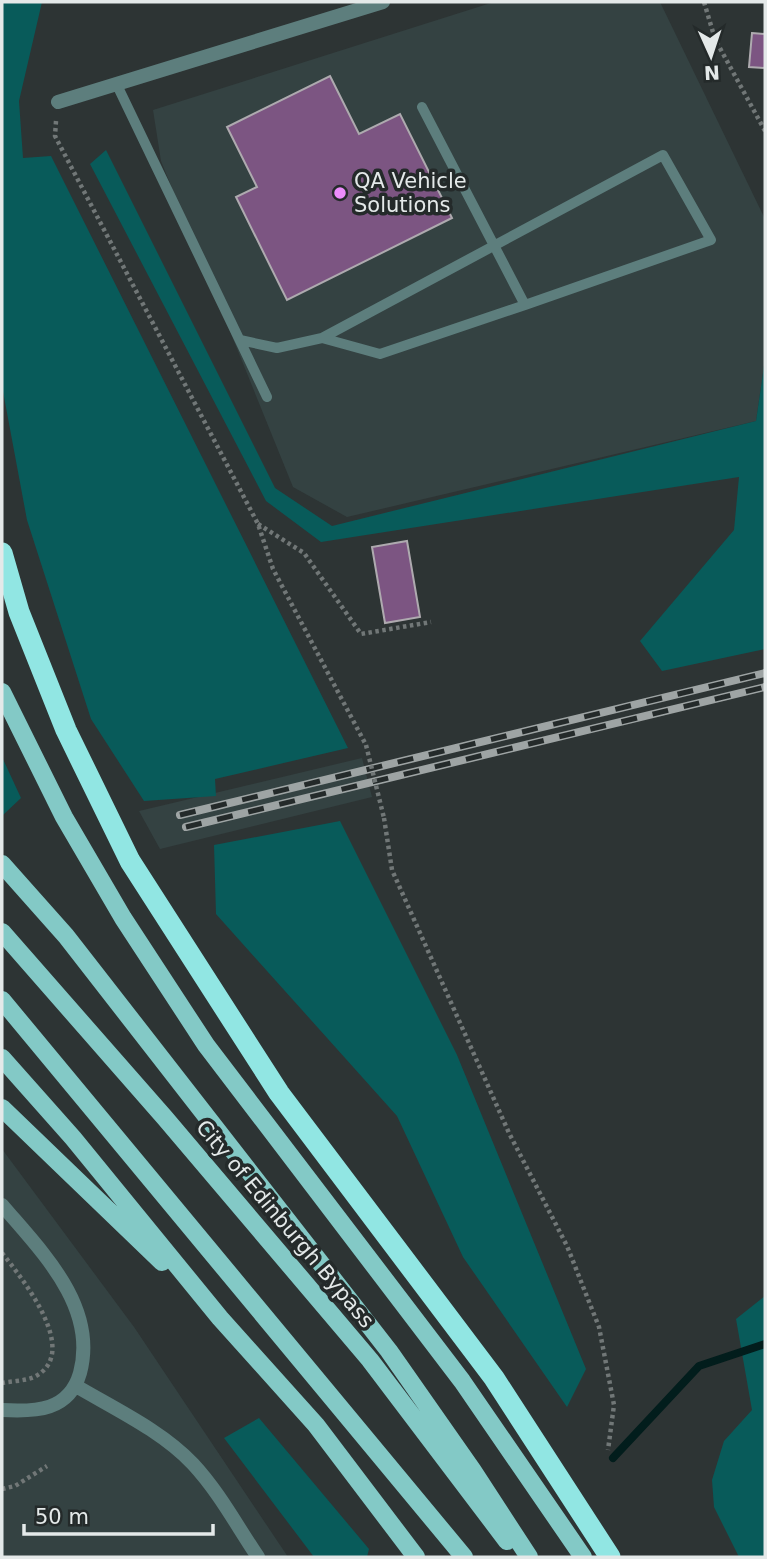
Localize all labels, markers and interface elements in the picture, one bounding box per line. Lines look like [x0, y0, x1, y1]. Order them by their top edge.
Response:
north arrow [676, 21, 746, 91]
text: N [703, 62, 720, 84]
place label: QA Vehicle Solutions [354, 169, 467, 217]
marker: QA Vehicle Solutions [332, 185, 348, 201]
street label: City of Edinburgh Bypass [191, 1115, 379, 1333]
scale bar [24, 1492, 214, 1536]
text: 50 m [35, 1505, 89, 1529]

